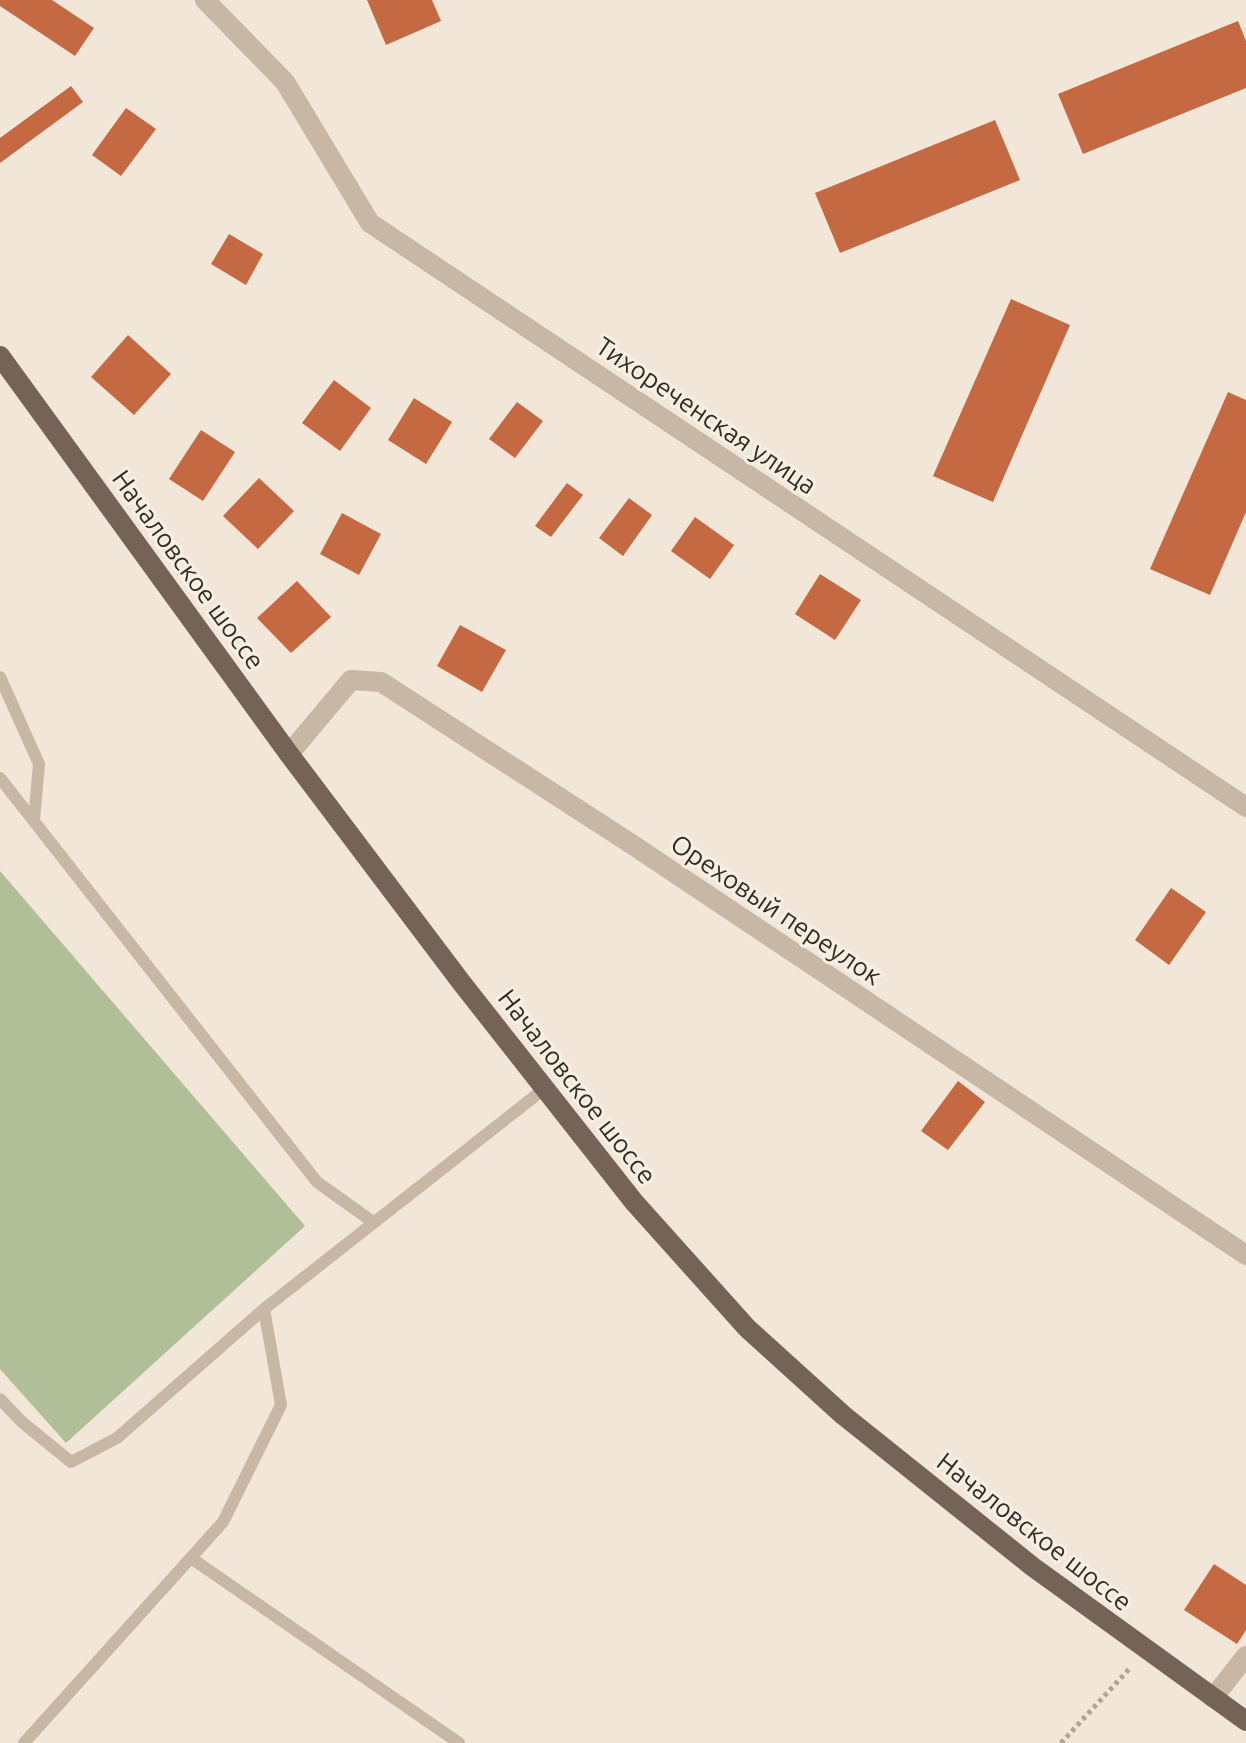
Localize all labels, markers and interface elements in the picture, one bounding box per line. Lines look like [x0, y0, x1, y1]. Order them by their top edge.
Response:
street label: Тихореченская улица [590, 331, 822, 501]
street label: Началовское шоссе [105, 464, 271, 676]
street label: Ореховый переулок [665, 828, 887, 992]
street label: Началовское шоссе [491, 983, 663, 1191]
street label: Началовское шоссе [930, 1446, 1138, 1618]

